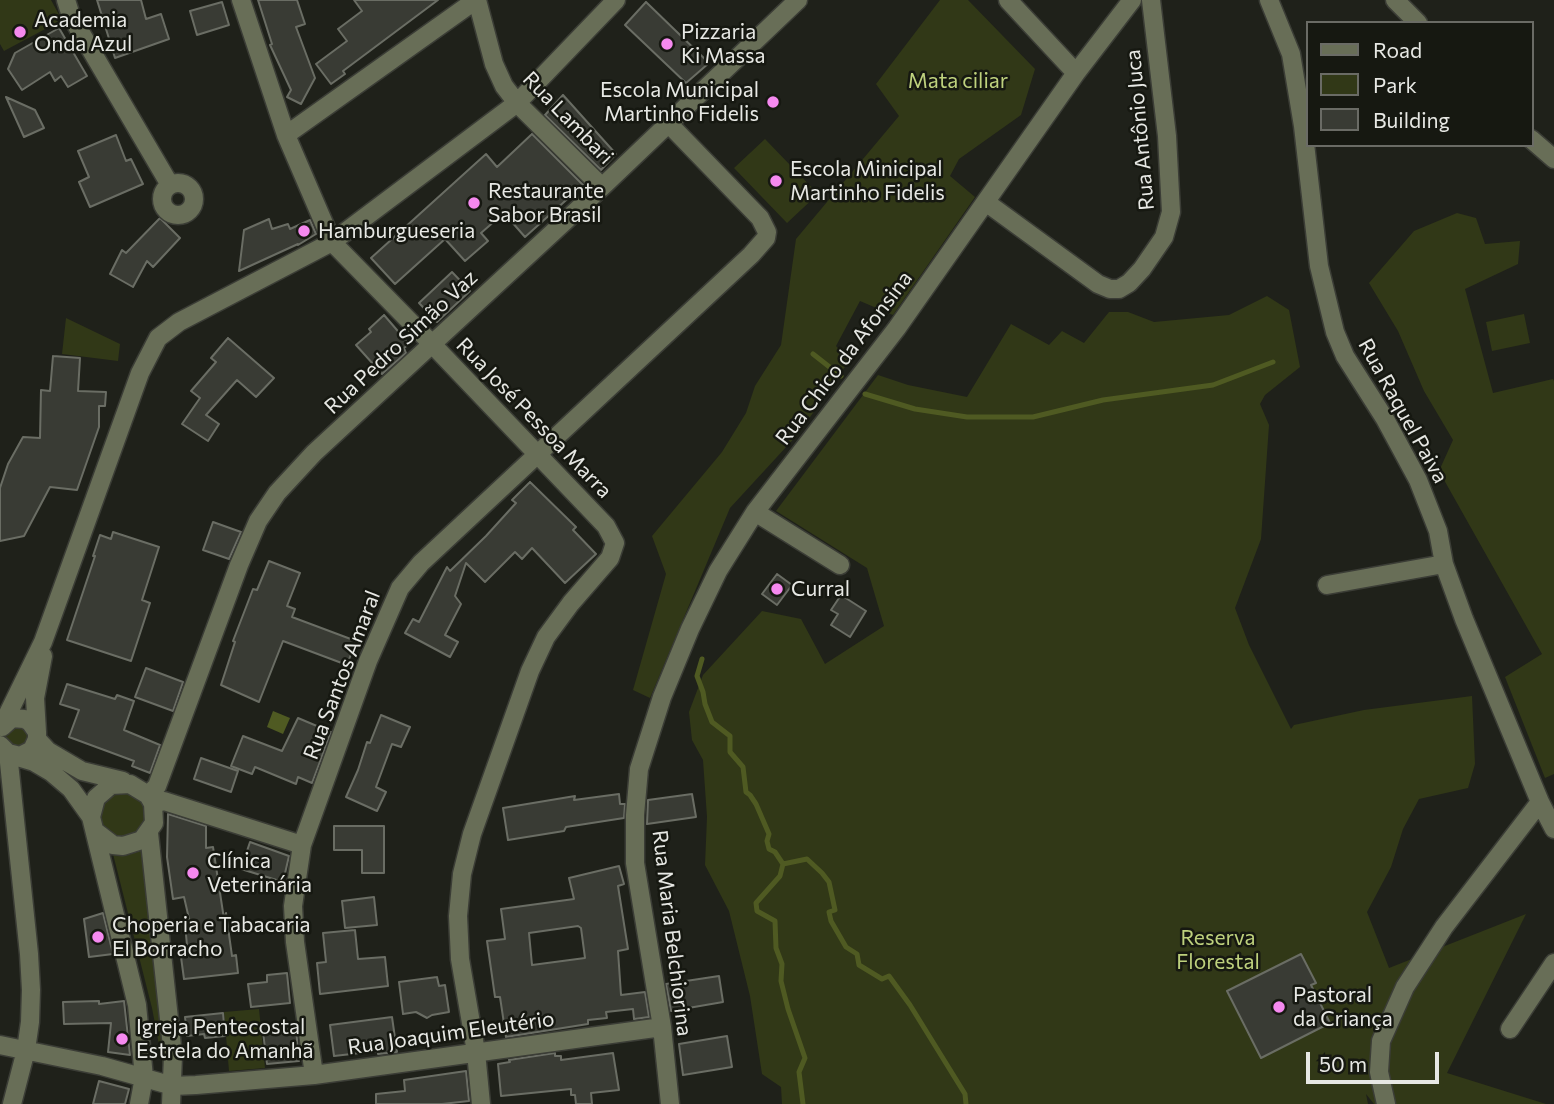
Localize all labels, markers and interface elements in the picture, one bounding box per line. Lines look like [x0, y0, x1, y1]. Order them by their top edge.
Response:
place label: Academia Onda Azul [34, 7, 132, 57]
place label: Pizzaria Ki Massa [681, 19, 765, 69]
legend [1306, 21, 1533, 147]
marker: Academia Onda Azul [12, 24, 28, 40]
marker: Pizzaria Ki Massa [659, 36, 675, 52]
text: Road [1373, 37, 1422, 62]
street label: Rua Antônio Juca [1120, 48, 1160, 212]
street label: Rua Lambari [518, 66, 618, 170]
park label: Mata ciliar [908, 68, 1008, 94]
text: Park [1373, 72, 1417, 97]
place label: Escola Municipal Martinho Fidelis [600, 77, 759, 127]
marker: Escola Municipal Martinho Fidelis [765, 94, 781, 110]
text: Building [1373, 107, 1450, 132]
place label: Escola Minicipal Martinho Fidelis [790, 156, 945, 206]
marker: Escola Minicipal Martinho Fidelis [768, 173, 784, 189]
place label: Restaurante Sabor Brasil [488, 178, 604, 228]
marker: Restaurante Sabor Brasil [466, 195, 482, 211]
place label: Hamburgueseria [318, 218, 475, 244]
marker: Hamburgueseria [296, 223, 312, 239]
street label: Rua Pedro Simão Vaz [319, 265, 483, 419]
street label: Rua Chico da Afonsina [770, 266, 918, 450]
street label: Rua José Pessoa Marra [451, 333, 617, 503]
street label: Rua Raquel Paiva [1353, 334, 1453, 488]
place label: Curral [791, 576, 850, 602]
marker: Curral [769, 581, 785, 597]
street label: Rua Santos Amaral [298, 587, 386, 763]
street label: Rua Maria Belchiorina [647, 828, 697, 1038]
place label: Clínica Veterinária [207, 848, 312, 898]
marker: Clínica Veterinária [185, 865, 201, 881]
place label: Choperia e Tabacaria El Borracho [112, 912, 311, 962]
park label: Reserva Florestal [1176, 925, 1260, 975]
marker: Choperia e Tabacaria El Borracho [90, 929, 106, 945]
place label: Pastoral da Criança [1293, 982, 1393, 1032]
marker: Pastoral da Criança [1271, 999, 1287, 1015]
street label: Rua Joaquim Eleutério [346, 1006, 556, 1060]
place label: Igreja Pentecostal Estrela do Amanhã [136, 1014, 313, 1064]
marker: Igreja Pentecostal Estrela do Amanhã [114, 1031, 130, 1047]
scale bar [1309, 1038, 1442, 1082]
text: 50 m [1319, 1051, 1367, 1076]

